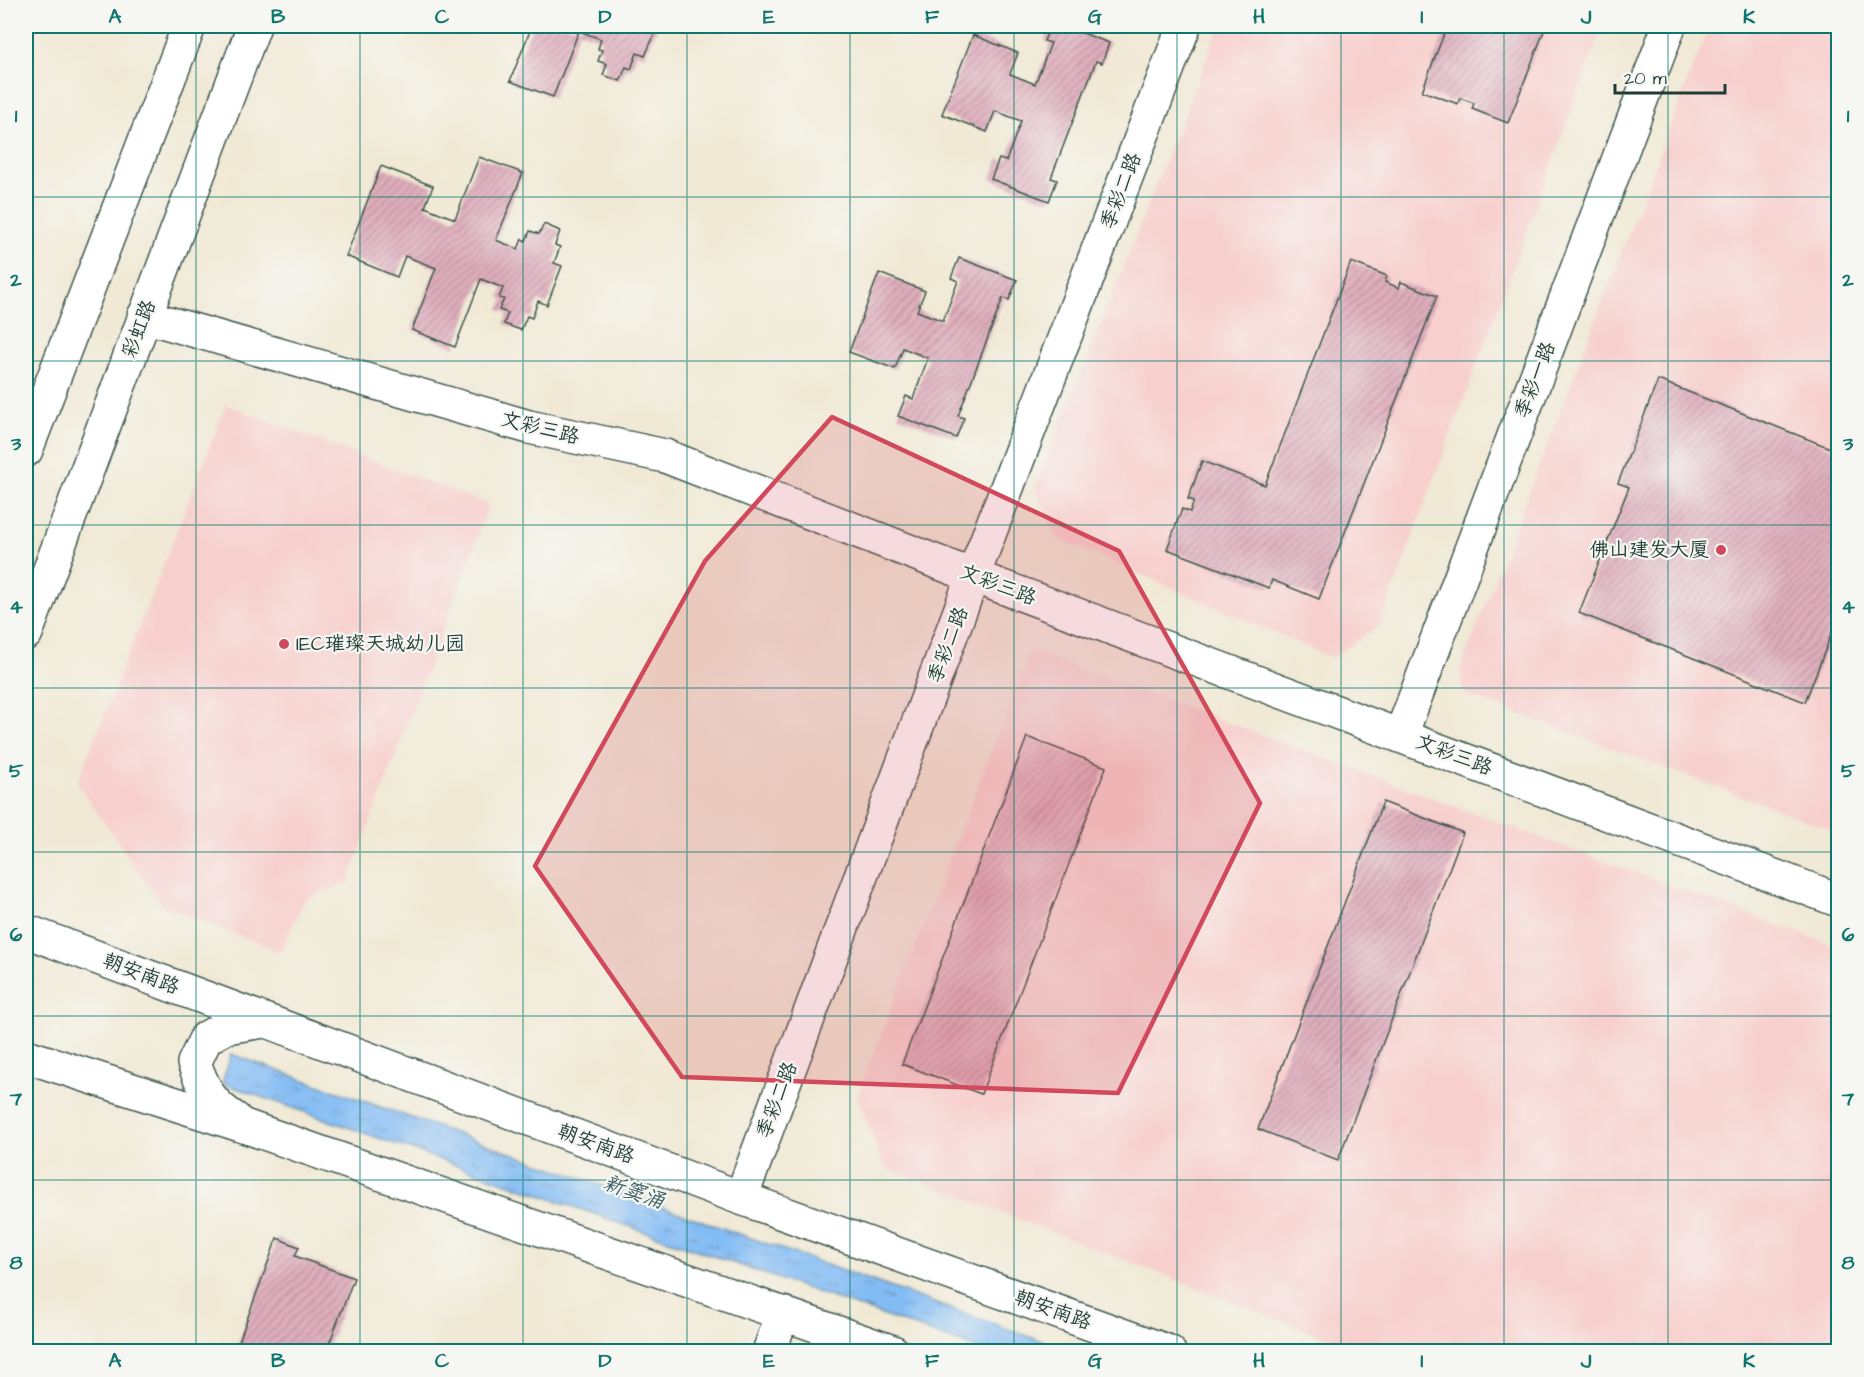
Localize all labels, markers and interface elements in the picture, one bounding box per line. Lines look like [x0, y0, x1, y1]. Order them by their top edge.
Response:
text: A [109, 3, 122, 31]
text: B [271, 3, 286, 31]
text: C [435, 3, 450, 31]
text: D [599, 3, 612, 31]
text: E [763, 3, 775, 31]
text: F [925, 3, 940, 31]
text: G [1088, 3, 1102, 31]
text: H [1253, 3, 1265, 31]
text: I [1420, 3, 1424, 31]
text: J [1580, 3, 1592, 31]
text: K [1743, 3, 1756, 31]
scale bar [1615, 57, 1724, 95]
text: 20 m [1624, 66, 1667, 91]
text: 1 [15, 102, 18, 130]
text: 1 [1847, 102, 1850, 130]
street label: 季彩二路 [1094, 148, 1149, 233]
text: 2 [9, 266, 22, 294]
text: 2 [1841, 266, 1854, 294]
street label: 彩虹路 [115, 295, 163, 362]
street label: 季彩一路 [1508, 337, 1563, 422]
street label: 文彩三路 [498, 405, 583, 452]
text: 3 [10, 430, 22, 458]
text: 3 [1842, 430, 1854, 458]
place label: 佛山建发大厦 [1589, 536, 1709, 564]
marker: 佛山建发大厦 [1714, 543, 1728, 557]
street label: 文彩三路 [956, 558, 1041, 613]
text: 4 [9, 593, 23, 621]
text: 4 [1841, 593, 1855, 621]
street label: 季彩二路 [921, 602, 976, 687]
place label: IEC璀璨天城幼儿园 [296, 630, 465, 658]
marker: IEC璀璨天城幼儿园 [277, 637, 291, 651]
street label: 文彩三路 [1412, 728, 1497, 783]
text: 5 [9, 757, 24, 785]
text: 5 [1841, 757, 1856, 785]
text: 6 [10, 921, 23, 949]
text: 6 [1842, 921, 1855, 949]
street label: 朝安南路 [99, 947, 184, 1002]
street label: 季彩二路 [750, 1057, 805, 1142]
text: 7 [9, 1085, 23, 1113]
text: 7 [1841, 1085, 1855, 1113]
street label: 朝安南路 [554, 1117, 639, 1171]
water label: 新窦涌 [599, 1168, 669, 1216]
text: 8 [10, 1249, 23, 1277]
text: 8 [1842, 1249, 1855, 1277]
street label: 朝安南路 [1011, 1283, 1096, 1337]
text: A [109, 1347, 122, 1375]
text: B [271, 1347, 286, 1375]
text: C [435, 1347, 450, 1375]
text: D [599, 1347, 612, 1375]
text: E [763, 1347, 775, 1375]
text: F [925, 1347, 940, 1375]
text: G [1088, 1347, 1102, 1375]
text: H [1253, 1347, 1265, 1375]
text: I [1420, 1347, 1424, 1375]
text: J [1580, 1347, 1592, 1375]
text: K [1743, 1347, 1756, 1375]

